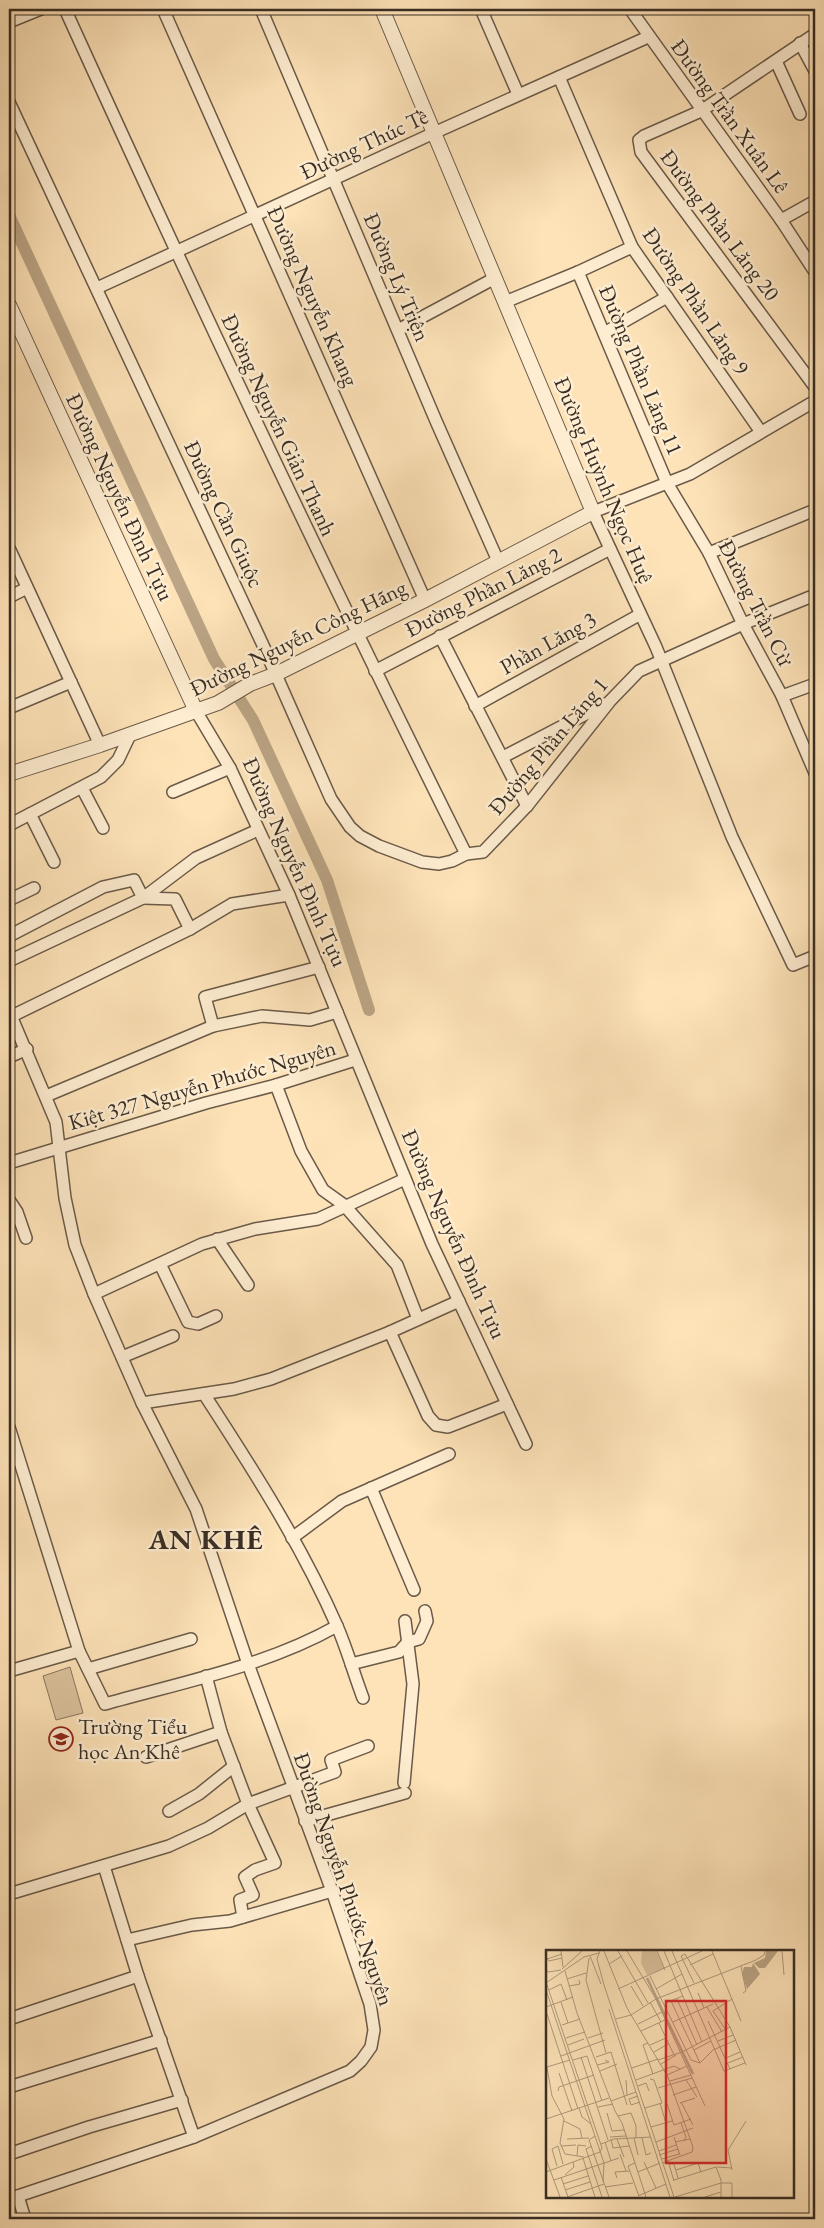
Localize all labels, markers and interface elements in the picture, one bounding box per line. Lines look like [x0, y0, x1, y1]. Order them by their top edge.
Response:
street label: Đường Trần Xuân Lê [664, 33, 796, 199]
street label: Đường Thúc Tề [295, 102, 433, 186]
street label: Đường Phần Lăng 20 [654, 143, 787, 307]
street label: Đường Nguyễn Khang [260, 201, 366, 391]
street label: Đường Lý Triện [357, 208, 437, 346]
street label: Đường Phần Lăng 9 [636, 222, 756, 381]
street label: Đường Phần Lăng 11 [592, 280, 690, 460]
street label: Đường Nguyễn Giản Thanh [215, 309, 343, 541]
street label: Đường Huỳnh Ngọc Huệ [547, 372, 661, 588]
street label: Đường Nguyễn Đình Tựu [59, 388, 181, 606]
street label: Đường Cần Giuộc [177, 436, 271, 592]
street label: Đường Trần Cừ [712, 535, 801, 672]
street label: Đường Phần Lăng 2 [400, 540, 566, 644]
street label: Đường Nguyễn Công Hãng [185, 573, 412, 703]
street label: Phần Lăng 3 [495, 605, 601, 681]
street label: Đường Phần Lăng 1 [482, 671, 614, 821]
street label: Đường Nguyễn Đình Tựu [236, 753, 354, 971]
street label: Kiệt 327 Nguyễn Phước Nguyên [65, 1033, 339, 1137]
street label: Đường Nguyễn Đình Tựu [395, 1125, 513, 1343]
district label: AN KHÊ [148, 1521, 264, 1557]
place label: Trường Tiểu học An Khê [78, 1712, 188, 1766]
school or university icon: Trường Tiểu học An Khê [48, 1726, 74, 1752]
street label: Đường Nguyễn Phước Nguyên [287, 1748, 401, 2010]
inset map [546, 1950, 794, 2198]

